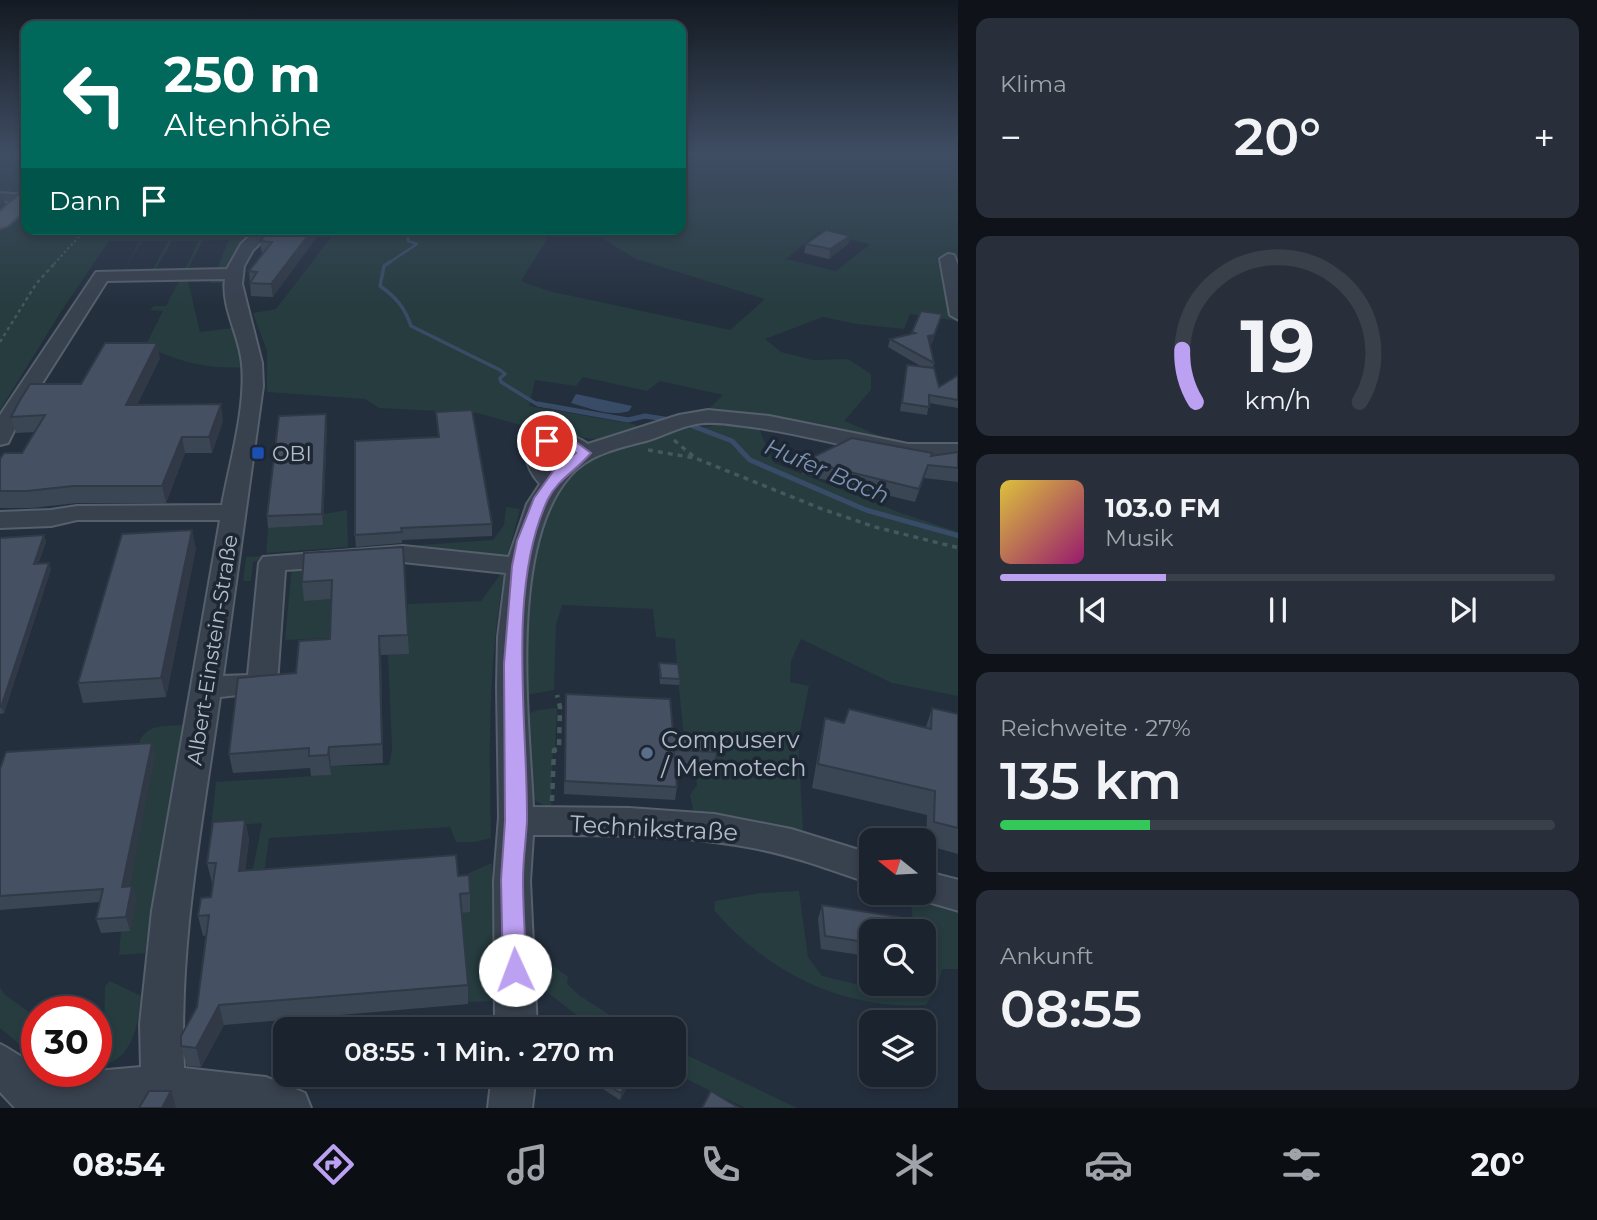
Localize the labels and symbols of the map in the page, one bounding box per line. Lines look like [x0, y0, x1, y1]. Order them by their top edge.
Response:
pin [517, 411, 577, 471]
water label: Hufer Bach [761, 432, 893, 510]
place label: OBI [272, 441, 312, 466]
marker: OBI [250, 445, 266, 461]
street label: Albert-Einstein-Straße [181, 533, 243, 767]
place label: Compuserv / Memotech [660, 725, 807, 782]
marker: Compuserv / Memotech [639, 745, 655, 761]
street label: Technikstraße [569, 809, 739, 847]
north arrow [859, 828, 936, 905]
position arrow [478, 933, 552, 1007]
speed limit sign: 30 [21, 996, 112, 1087]

